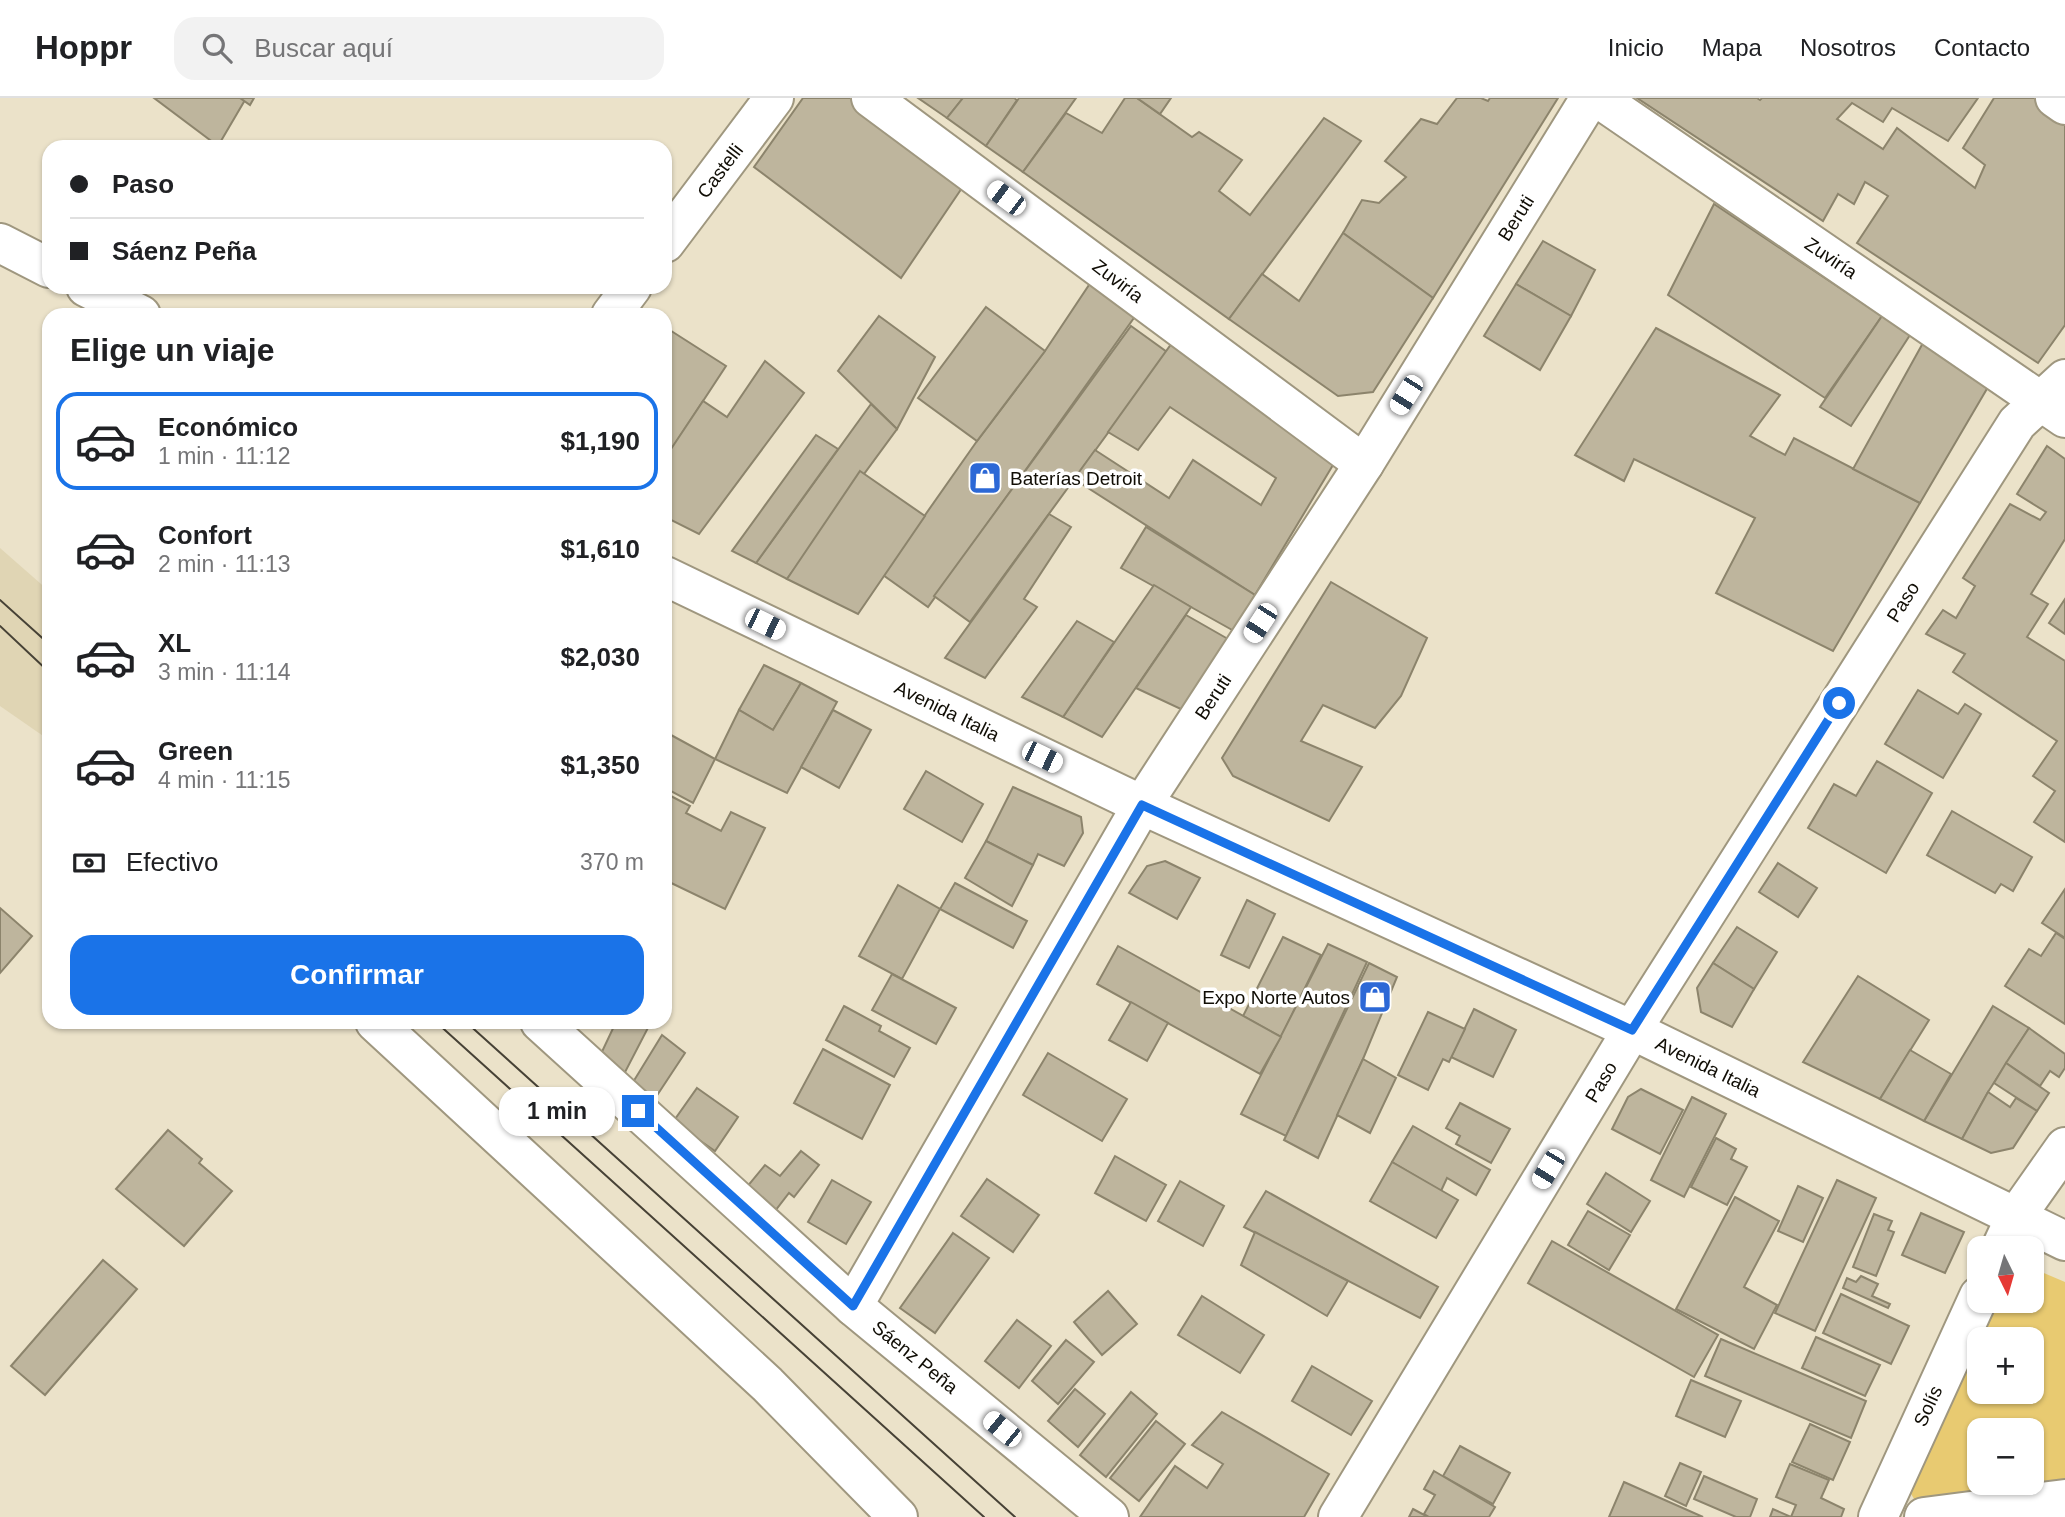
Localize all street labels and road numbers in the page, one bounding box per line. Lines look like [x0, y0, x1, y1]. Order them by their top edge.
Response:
street label: Castelli [693, 140, 747, 202]
street label: Beruti [1494, 191, 1538, 245]
street label: Zuviría [1801, 233, 1861, 283]
street label: Zuviría [1088, 255, 1148, 307]
street label: Paso [1883, 578, 1923, 626]
street label: Beruti [1191, 670, 1235, 724]
street label: Avenida Italia [891, 677, 1003, 746]
street label: Avenida Italia [1652, 1033, 1764, 1102]
street label: Paso [1581, 1058, 1621, 1106]
street label: Sáenz Peña [868, 1316, 962, 1398]
street label: Solís [1910, 1382, 1946, 1430]

